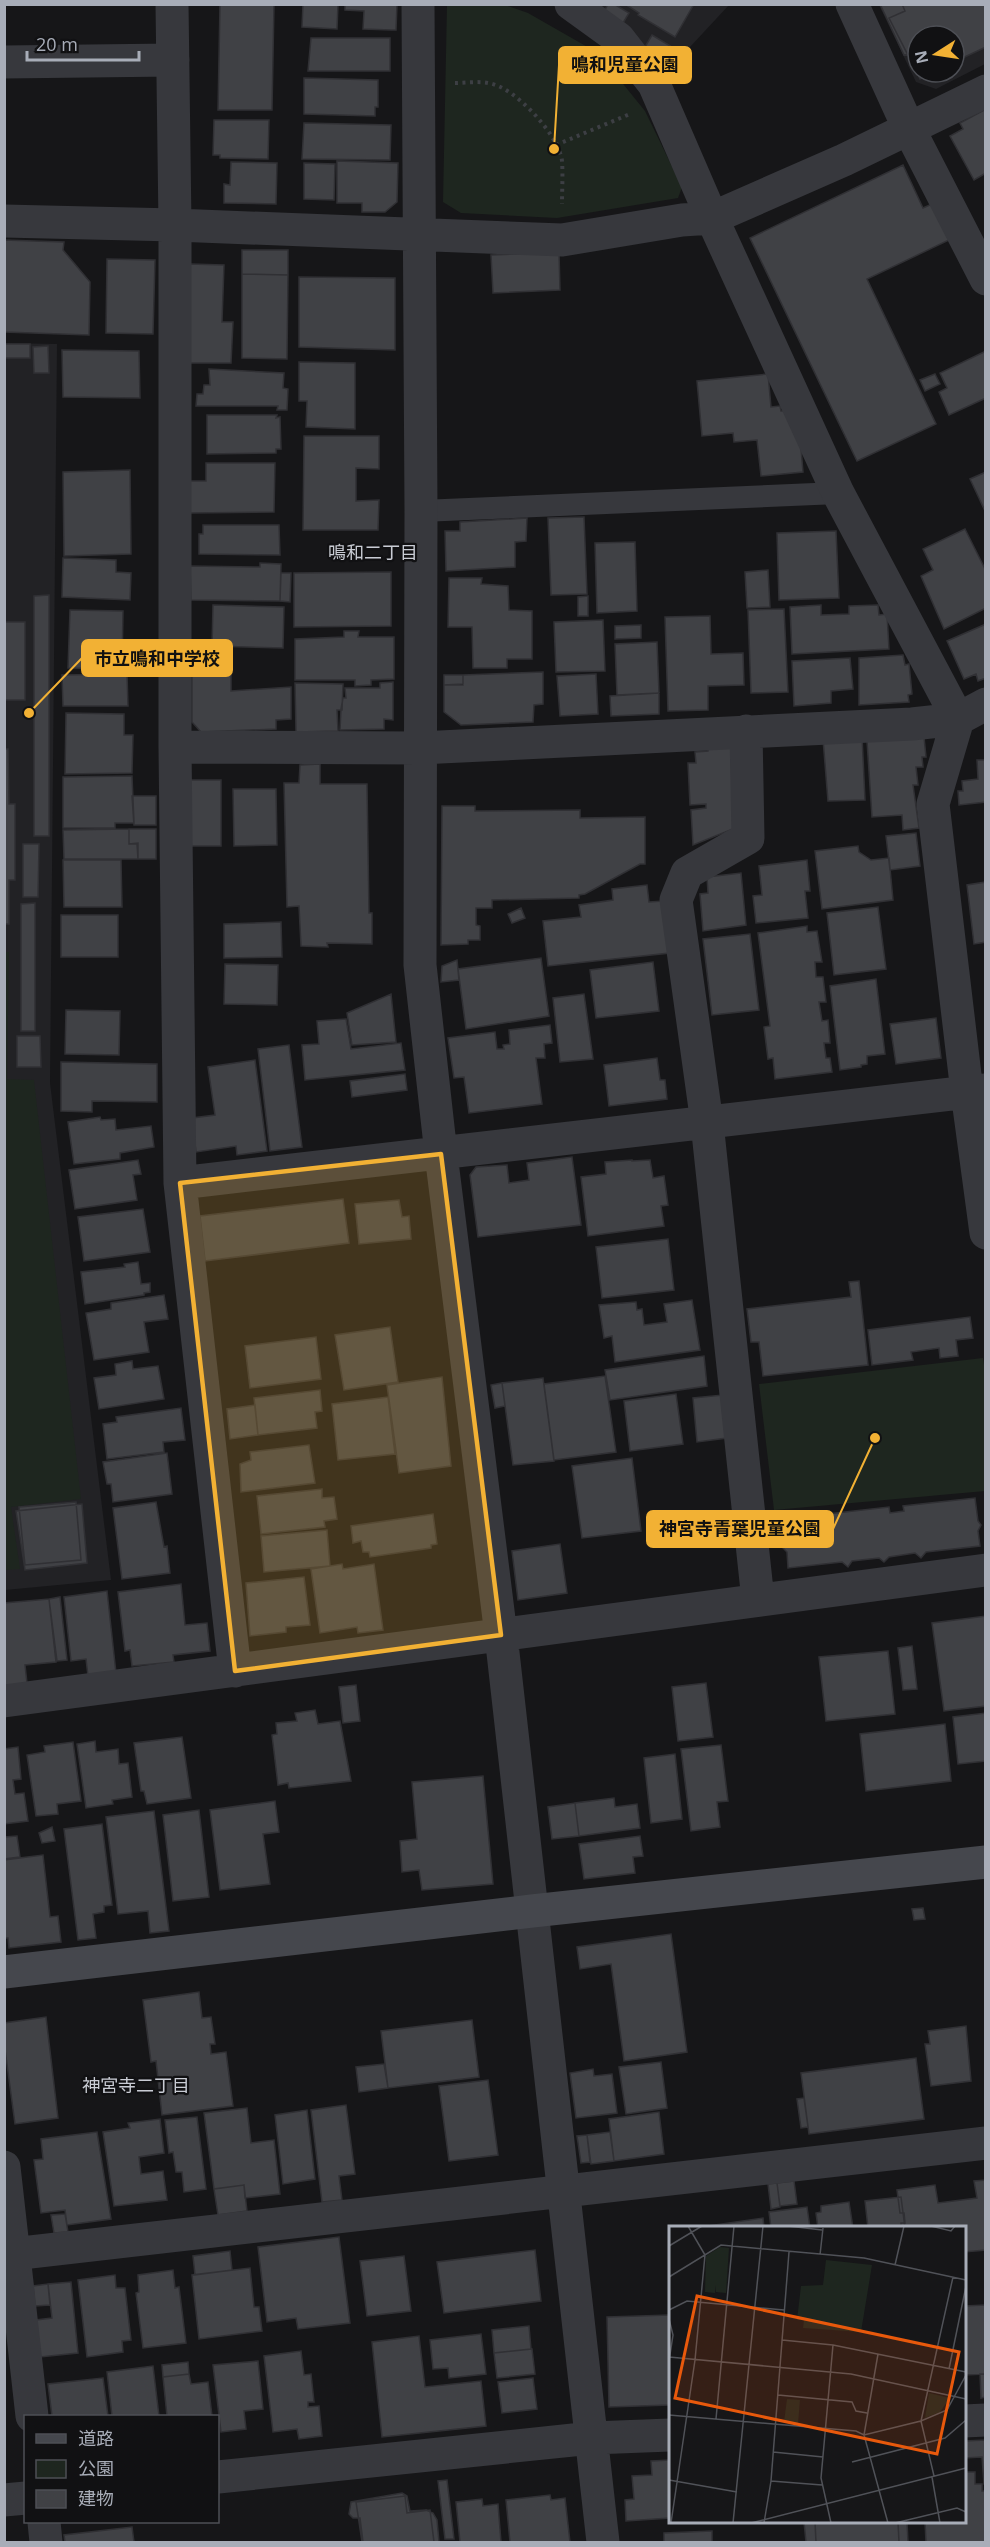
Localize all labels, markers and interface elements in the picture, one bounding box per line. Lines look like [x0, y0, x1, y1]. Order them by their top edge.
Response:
scale bar [27, 24, 140, 62]
north arrow [906, 24, 966, 84]
text: 20 m [36, 32, 78, 56]
callout: 鳴和児童公園 [559, 47, 691, 83]
text: N [909, 48, 933, 66]
text: 鳴和児童公園 [571, 52, 679, 76]
district label: 鳴和二丁目 [328, 540, 418, 564]
callout: 市立鳴和中学校 [82, 640, 232, 676]
text: 市立鳴和中学校 [94, 646, 220, 670]
callout: 神宮寺青葉児童公園 [647, 1511, 833, 1547]
text: 神宮寺青葉児童公園 [659, 1516, 821, 1540]
district label: 神宮寺二丁目 [82, 2073, 190, 2097]
inset map [669, 2226, 966, 2523]
legend [24, 2415, 219, 2523]
text: 道路 [78, 2426, 114, 2450]
text: 公園 [78, 2456, 114, 2480]
text: 建物 [78, 2486, 114, 2510]

